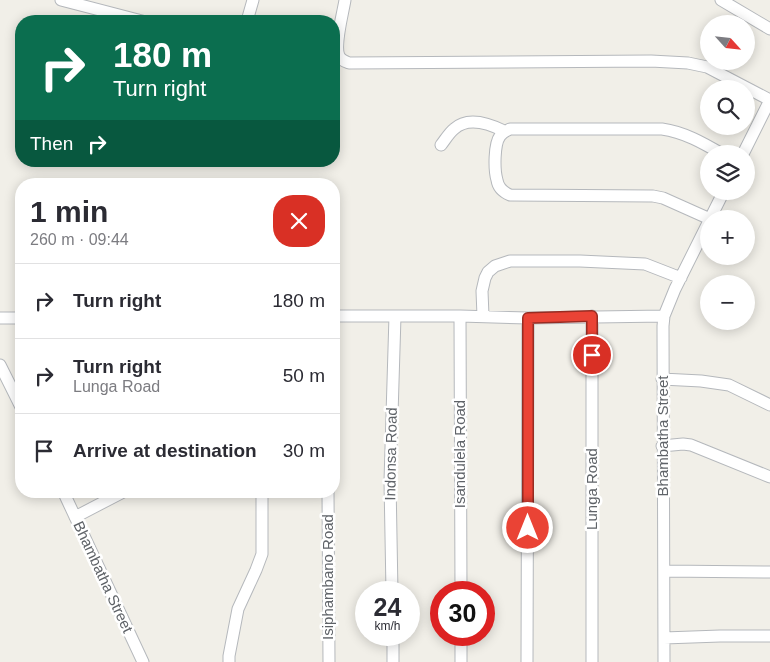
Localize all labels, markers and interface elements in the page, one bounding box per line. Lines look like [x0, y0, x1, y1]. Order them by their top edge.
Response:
north arrow [700, 15, 755, 70]
map controls [700, 15, 755, 330]
icon: right [30, 35, 95, 100]
text: 180 m [113, 35, 212, 74]
text: Turn right [113, 76, 206, 101]
button: search [700, 80, 755, 135]
icon: right [83, 130, 111, 158]
text: Then [30, 133, 73, 154]
button: layers [700, 145, 755, 200]
text: 1 min [30, 195, 108, 228]
button: close [273, 195, 325, 247]
button: + [700, 210, 755, 265]
text: 260 m · 09:44 [30, 231, 129, 248]
button: − [700, 275, 755, 330]
icon: right [30, 287, 58, 315]
text: Turn right [73, 290, 161, 311]
text: 180 m [272, 290, 325, 311]
pin [571, 334, 613, 376]
icon: arrive [578, 341, 606, 369]
text: Turn right [73, 356, 161, 377]
icon: right [30, 362, 58, 390]
text: 50 m [283, 365, 325, 386]
street label: Bhambatha Street [654, 375, 671, 496]
text: Lunga Road [73, 378, 160, 395]
street label: Isandulela Road [451, 400, 468, 508]
street label: Indonsa Road [381, 407, 400, 501]
icon: arrive [30, 437, 58, 465]
text: Arrive at destination [73, 440, 257, 461]
text: 30 m [283, 440, 325, 461]
street label: Lunga Road [583, 448, 600, 530]
position arrow [501, 501, 553, 553]
street label: Isiphambano Road [319, 514, 336, 640]
street label: Bhambatha Street [70, 518, 137, 636]
speed limit sign: 30 [430, 581, 495, 646]
text: 24 [374, 593, 401, 621]
text: km/h [374, 619, 401, 633]

